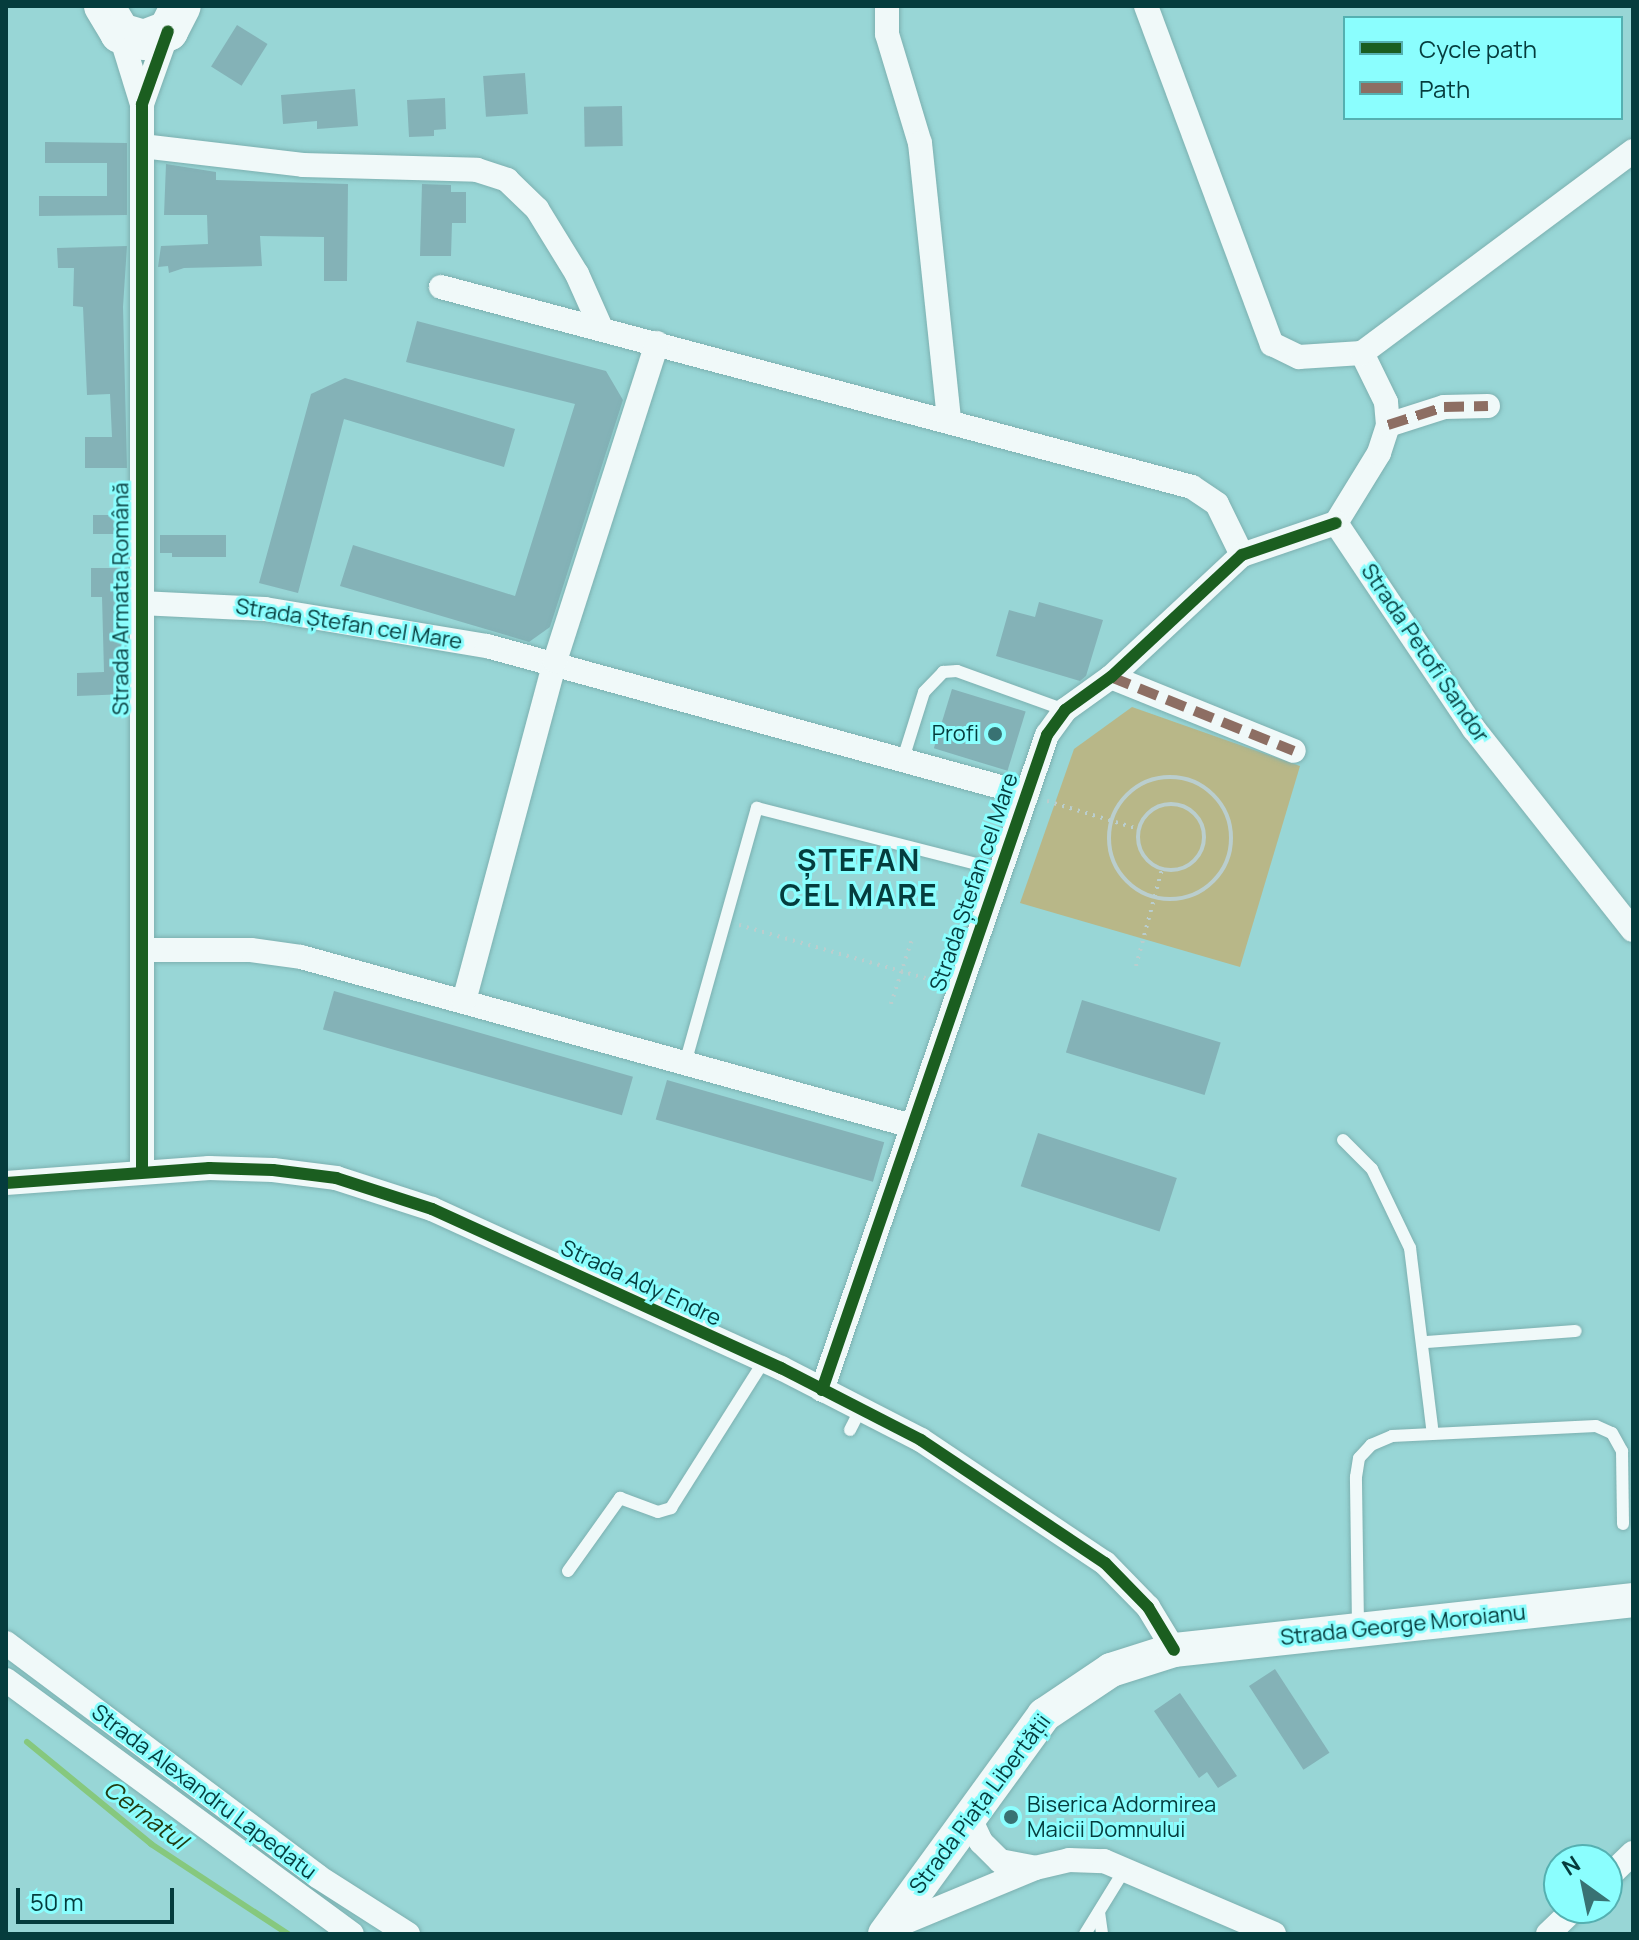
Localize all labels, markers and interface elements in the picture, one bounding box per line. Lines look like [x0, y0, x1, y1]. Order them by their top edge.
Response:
legend [1343, 16, 1623, 120]
text: Cycle path [1419, 32, 1537, 65]
text: Path [1419, 72, 1470, 105]
street label: Strada Armata Română [108, 483, 134, 715]
street label: Strada Petofi Sandor [1355, 559, 1495, 747]
street label: Strada Ștefan cel Mare [234, 593, 464, 655]
place label: Profi [932, 721, 979, 747]
marker: Profi [986, 725, 1004, 743]
street label: Strada Ștefan cel Mare [924, 769, 1024, 995]
district label: ȘTEFAN CEL MARE [779, 842, 939, 912]
street label: Strada Ady Endre [557, 1234, 725, 1332]
street label: Strada George Moroianu [1279, 1599, 1527, 1651]
street label: Strada Alexandru Lapedatu [86, 1699, 322, 1885]
street label: Strada Piața Libertății [904, 1709, 1056, 1899]
water label: Cernatul [99, 1773, 193, 1855]
place label: Biserica Adormirea Maicii Domnului [1027, 1791, 1216, 1842]
marker: Biserica Adormirea Maicii Domnului [1002, 1808, 1020, 1826]
north arrow [1543, 1844, 1623, 1924]
text: N [1556, 1849, 1586, 1882]
scale bar [20, 1872, 178, 1922]
text: 50 m [30, 1885, 84, 1918]

